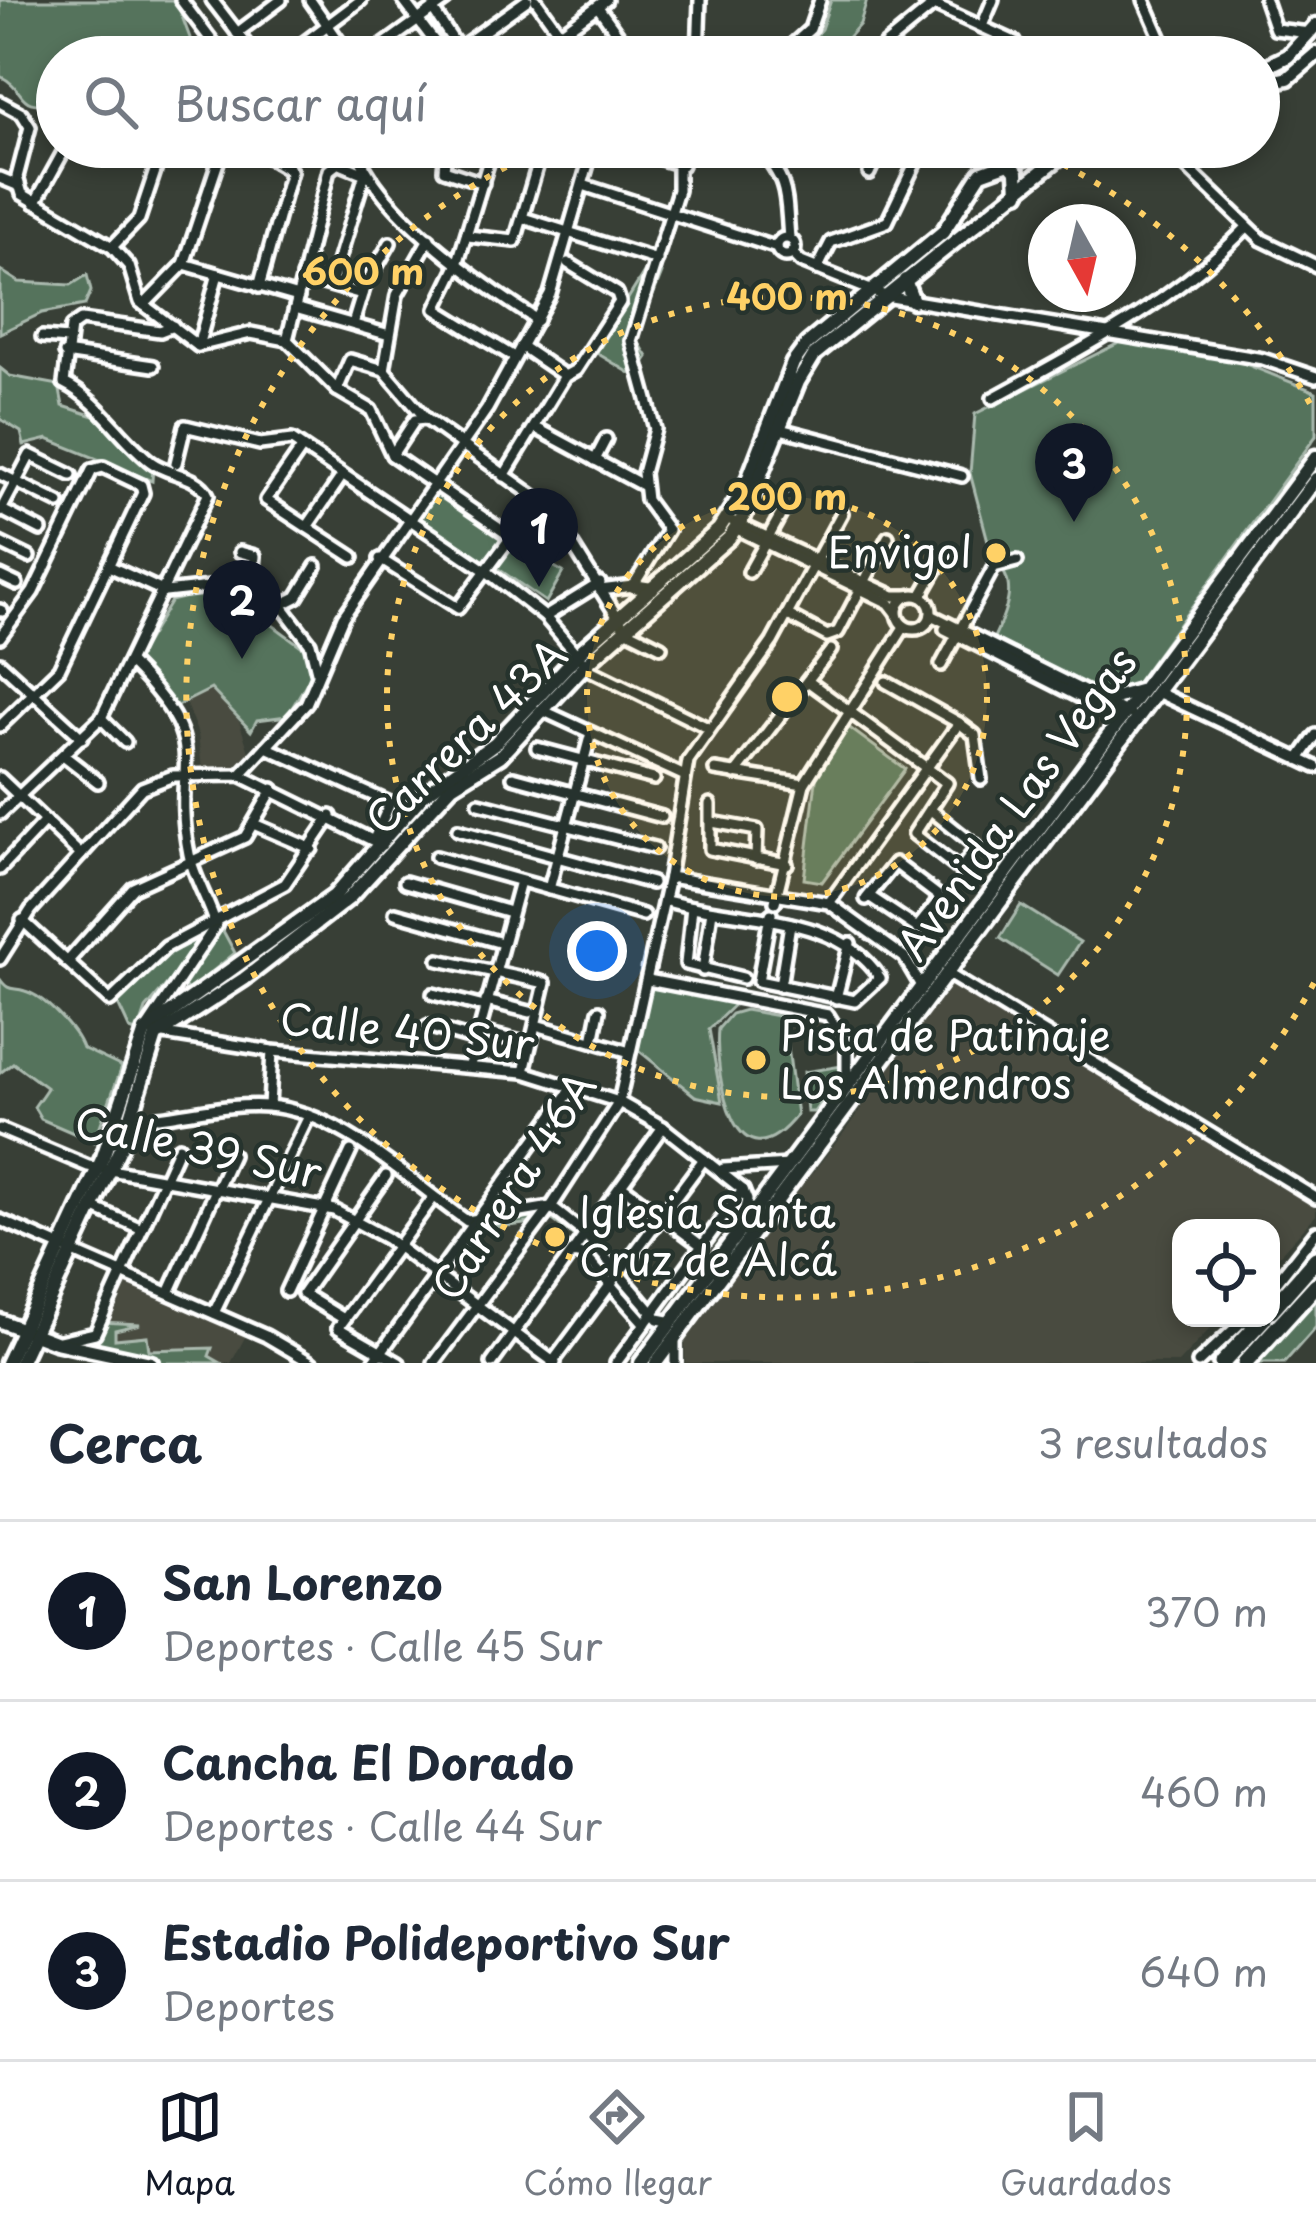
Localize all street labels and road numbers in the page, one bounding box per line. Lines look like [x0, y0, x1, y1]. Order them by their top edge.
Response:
street label: Carrera 43A [349, 622, 579, 848]
street label: Avenida Las Vegas [880, 633, 1150, 972]
street label: Calle 40 Sur [277, 985, 538, 1074]
street label: Carrera 46A [414, 1058, 610, 1312]
street label: Calle 39 Sur [69, 1089, 328, 1203]

